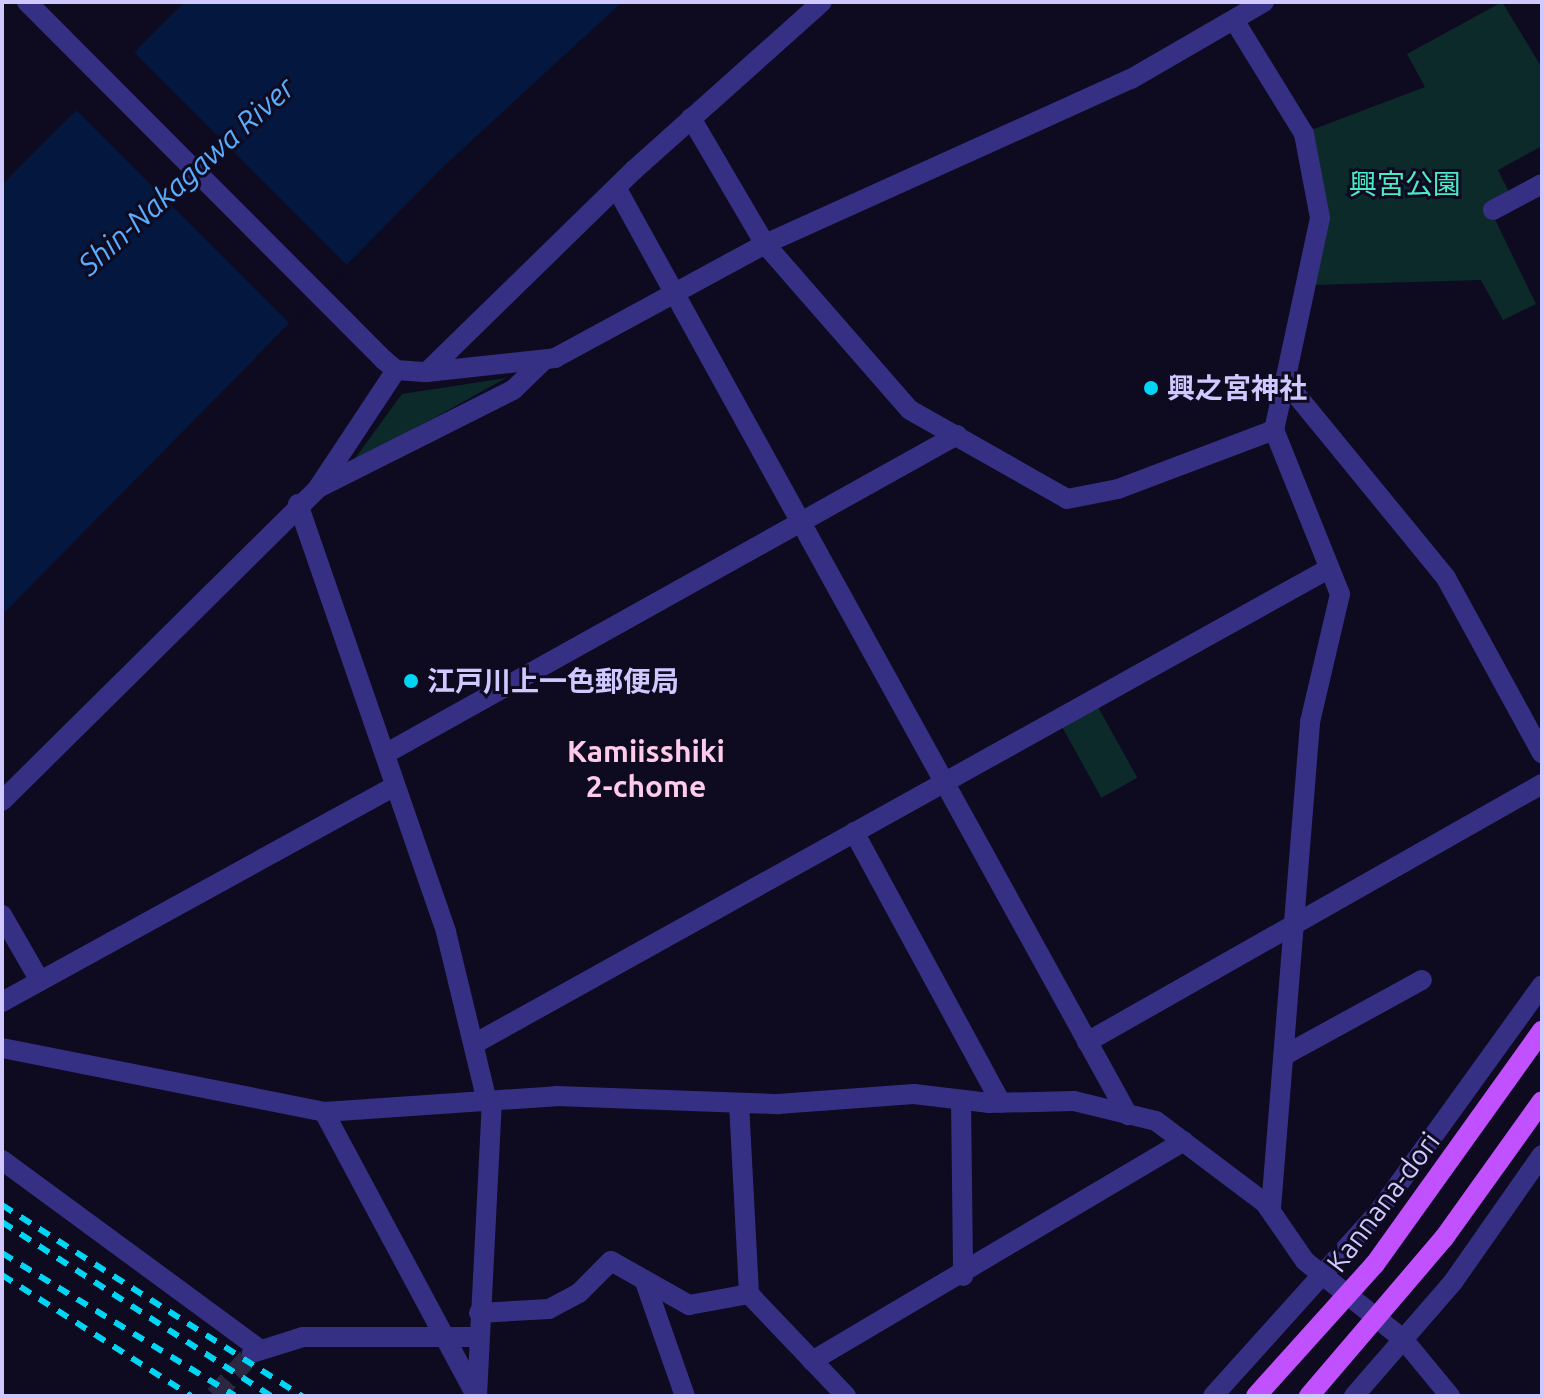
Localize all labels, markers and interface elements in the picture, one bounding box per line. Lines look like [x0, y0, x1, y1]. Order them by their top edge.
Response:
water label: Shin-Nakagawa River [70, 69, 302, 283]
park label: 興宮公園 [1349, 167, 1461, 201]
place label: 興之宮神社 [1167, 371, 1307, 405]
marker: 興之宮神社 [1142, 379, 1160, 397]
place label: 江戸川上一色郵便局 [427, 664, 679, 698]
marker: 江戸川上一色郵便局 [402, 672, 420, 690]
district label: Kamiisshiki 2-chome [567, 733, 725, 804]
street label: Kannana-dori [1319, 1125, 1447, 1279]

